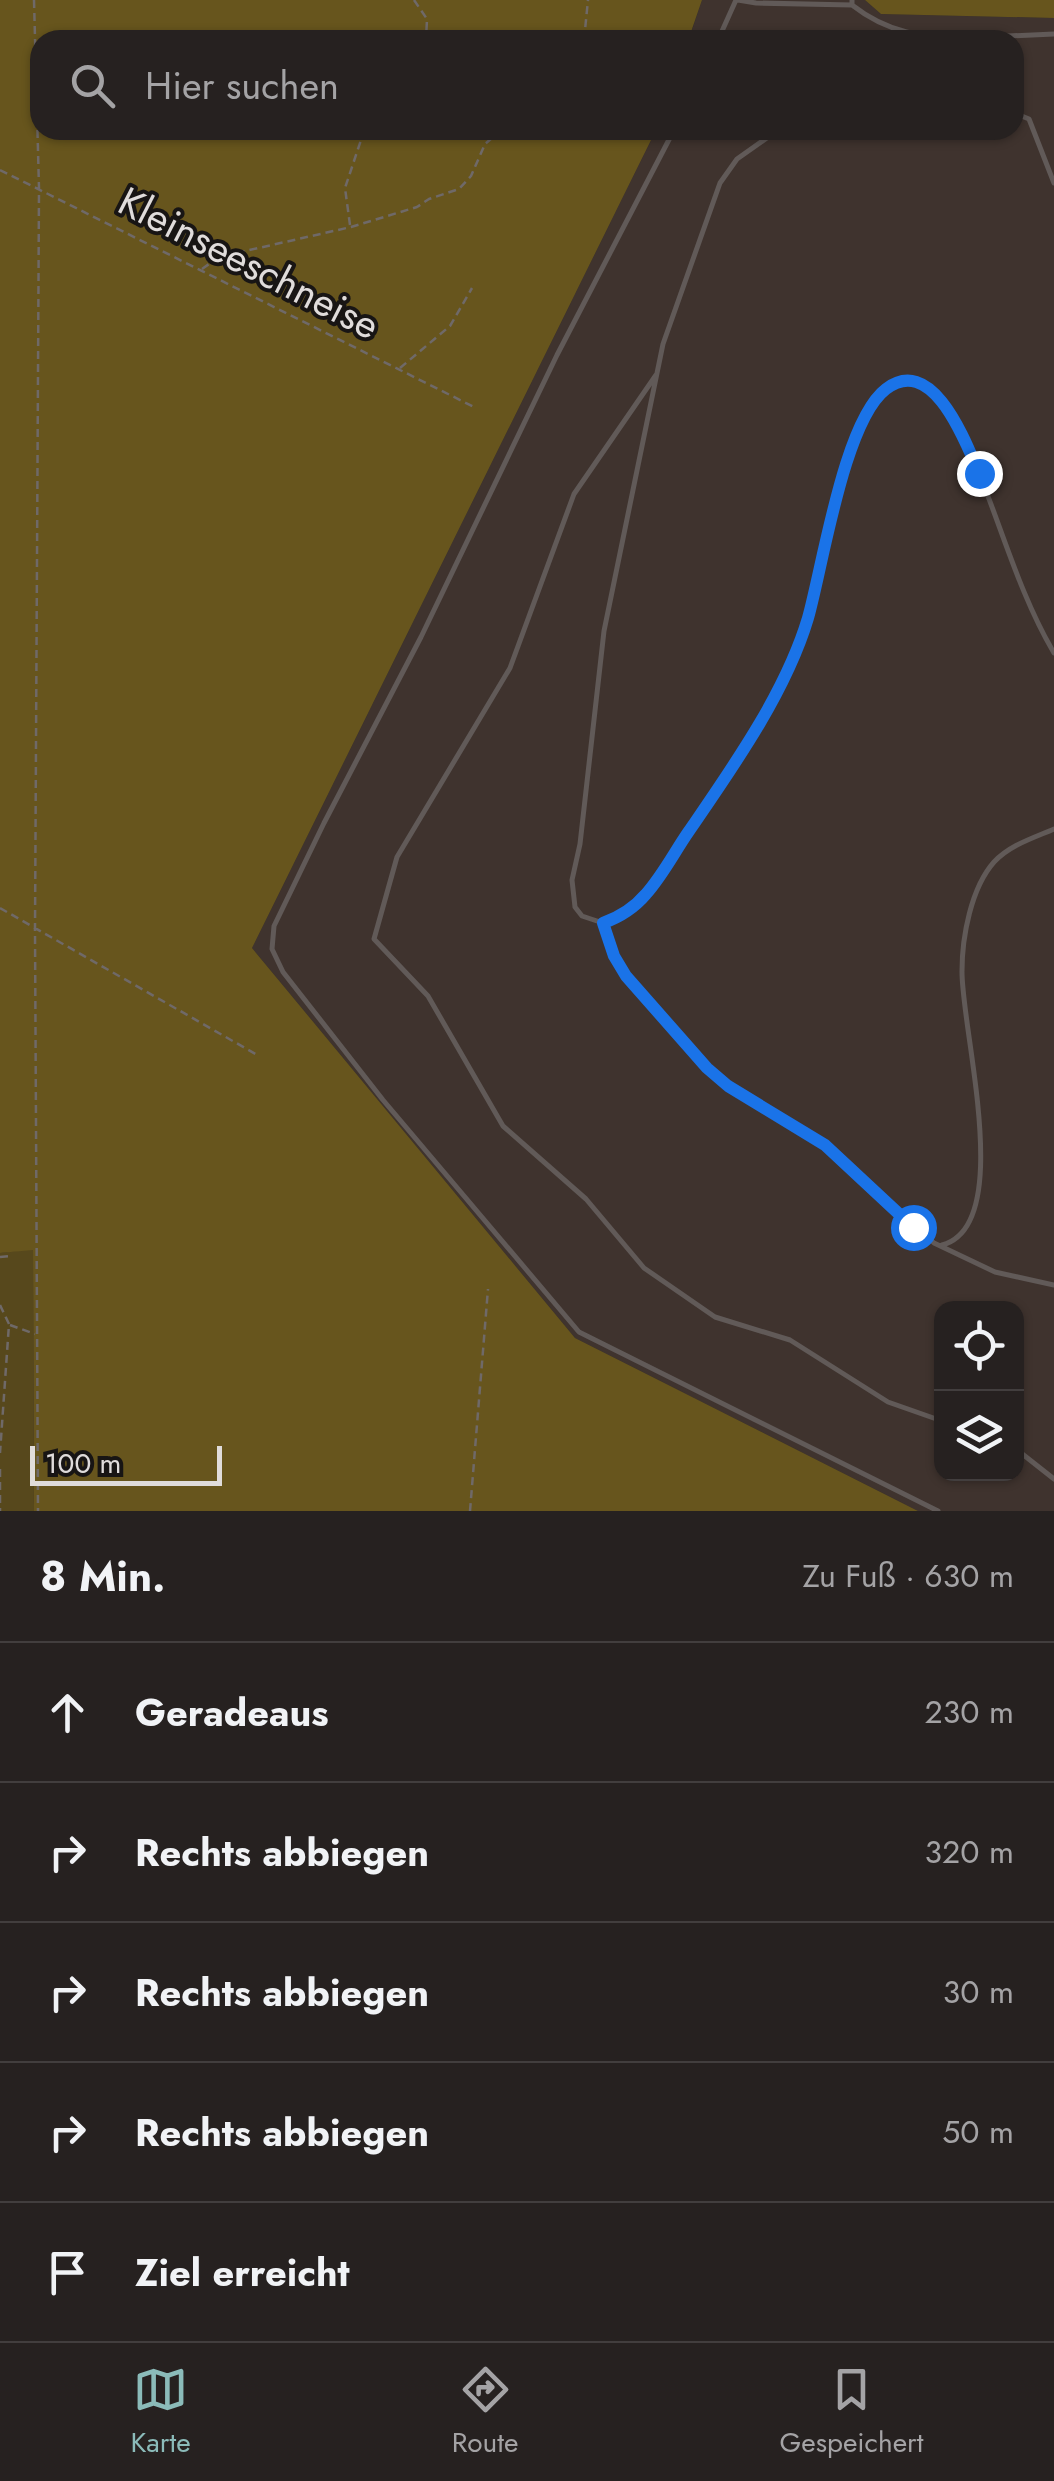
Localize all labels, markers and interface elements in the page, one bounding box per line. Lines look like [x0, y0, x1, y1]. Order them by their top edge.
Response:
search box [30, 30, 1024, 140]
icon: search [65, 58, 120, 113]
text: Hier suchen [145, 58, 339, 113]
street label: Kleinseeschneise [108, 172, 390, 354]
route end [957, 451, 1003, 497]
route start [891, 1205, 937, 1251]
map controls [934, 1301, 1024, 1481]
button: locate [934, 1301, 1024, 1391]
button: layers [934, 1391, 1024, 1481]
scale bar [30, 1441, 222, 1486]
text: 100 m [45, 1443, 121, 1484]
text: 8 Min. [40, 1546, 166, 1607]
text: Zu Fuß · 630 m [802, 1553, 1014, 1599]
icon: ahead [40, 1685, 95, 1740]
text: Geradeaus [135, 1685, 329, 1740]
text: 230 m [925, 1689, 1014, 1735]
icon: right [40, 1825, 95, 1880]
text: Rechts abbiegen [135, 1825, 429, 1880]
text: 320 m [925, 1829, 1014, 1875]
icon: right [40, 1965, 95, 2020]
text: Rechts abbiegen [135, 1965, 429, 2020]
text: 30 m [943, 1969, 1014, 2015]
icon: right [40, 2105, 95, 2160]
text: Rechts abbiegen [135, 2105, 429, 2160]
text: 50 m [942, 2109, 1014, 2155]
icon: arrive [40, 2245, 95, 2300]
text: Ziel erreicht [135, 2245, 350, 2300]
tab: Karte [131, 2362, 191, 2463]
tab: Route [452, 2362, 518, 2463]
tab: Gespeichert [780, 2362, 923, 2463]

